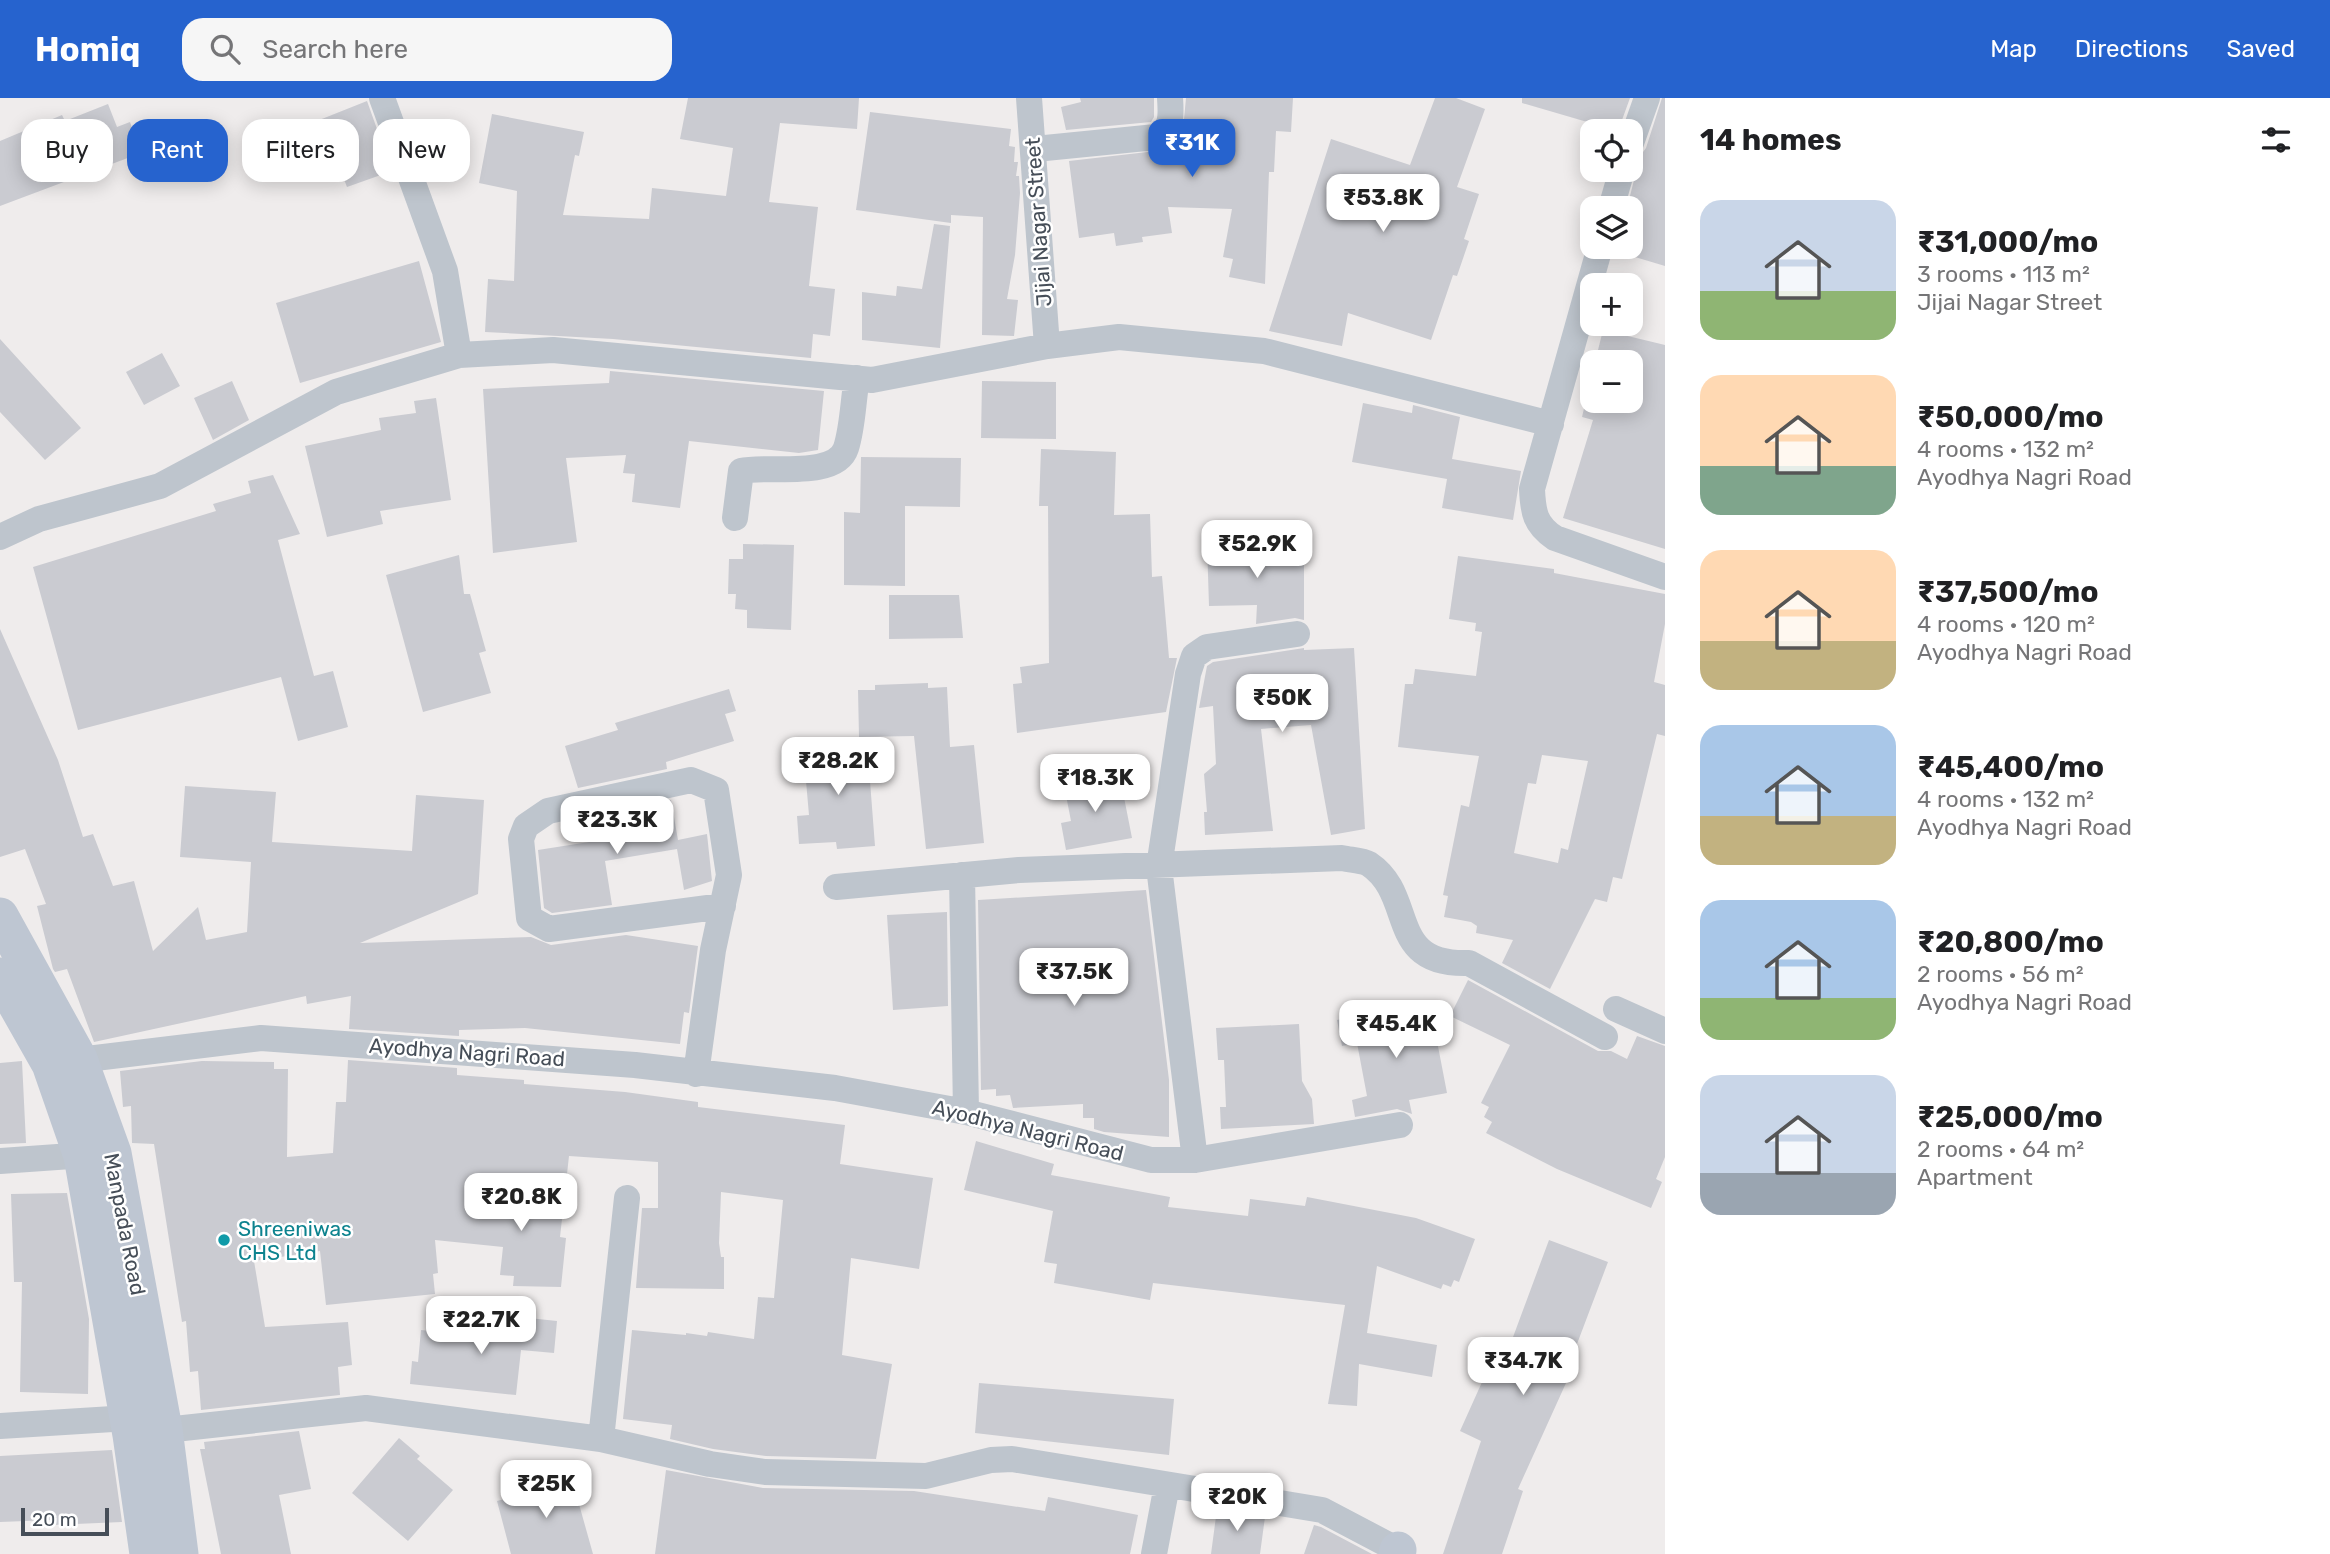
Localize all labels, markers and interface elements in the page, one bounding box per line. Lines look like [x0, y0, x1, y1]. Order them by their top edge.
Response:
search box [182, 18, 672, 81]
text: Homiq [35, 30, 140, 69]
icon: search [206, 30, 244, 68]
text: Search here [262, 34, 408, 65]
text: Map [1990, 35, 2037, 63]
text: Directions [2075, 35, 2188, 63]
text: Saved [2226, 35, 2295, 63]
chip: Buy [21, 119, 113, 182]
chip: Rent [127, 119, 228, 182]
chip: Filters [242, 119, 359, 182]
chip: New [373, 119, 470, 182]
map controls [1580, 119, 1643, 413]
button: locate [1580, 119, 1643, 182]
pin: ₹31K [1151, 120, 1233, 179]
icon: filters [2257, 121, 2295, 159]
text: 14 homes [1700, 122, 1842, 158]
text: ₹31K [1164, 128, 1220, 156]
street label: Jijai Nagar Street [1020, 137, 1056, 307]
pin: ₹53.8K [1326, 174, 1440, 234]
text: ₹53.8K [1342, 183, 1424, 211]
button: layers [1580, 196, 1643, 259]
text: ₹31,000/mo [1917, 224, 2098, 260]
icon: home [1756, 228, 1840, 312]
text: 3 rooms · 113 m² [1917, 260, 2090, 288]
button: + [1580, 273, 1643, 336]
text: Jijai Nagar Street [1917, 288, 2102, 316]
button: − [1580, 350, 1643, 413]
text: ₹50,000/mo [1917, 399, 2104, 435]
icon: home [1756, 403, 1840, 487]
text: 4 rooms · 132 m² [1917, 435, 2094, 463]
text: Ayodhya Nagri Road [1917, 463, 2132, 491]
pin: ₹52.9K [1200, 520, 1314, 580]
text: ₹52.9K [1217, 529, 1297, 557]
text: ₹37,500/mo [1917, 574, 2099, 610]
icon: home [1756, 578, 1840, 662]
text: 4 rooms · 120 m² [1917, 610, 2095, 638]
text: Ayodhya Nagri Road [1917, 638, 2132, 666]
pin: ₹50K [1241, 674, 1323, 734]
text: ₹50K [1252, 683, 1312, 711]
pin: ₹28.2K [781, 738, 895, 797]
text: ₹28.2K [798, 746, 878, 774]
text: ₹45,400/mo [1917, 749, 2104, 785]
icon: home [1756, 753, 1840, 837]
pin: ₹18.3K [1038, 754, 1152, 814]
text: ₹18.3K [1056, 763, 1134, 791]
text: 4 rooms · 132 m² [1917, 785, 2094, 813]
pin: ₹23.3K [560, 796, 674, 856]
text: ₹23.3K [577, 805, 657, 833]
text: Ayodhya Nagri Road [1917, 813, 2132, 841]
text: ₹20,800/mo [1917, 924, 2104, 960]
icon: home [1756, 928, 1840, 1012]
pin: ₹37.5K [1017, 948, 1131, 1008]
text: ₹37.5K [1035, 957, 1113, 985]
text: 2 rooms · 56 m² [1917, 960, 2084, 988]
text: Ayodhya Nagri Road [1917, 988, 2132, 1016]
pin: ₹45.4K [1339, 1000, 1453, 1060]
text: ₹45.4K [1355, 1009, 1437, 1037]
street label: Ayodhya Nagri Road [368, 1033, 566, 1071]
street label: Ayodhya Nagri Road [930, 1094, 1126, 1166]
text: ₹25,000/mo [1917, 1099, 2103, 1135]
icon: home [1756, 1103, 1840, 1187]
text: 2 rooms · 64 m² [1917, 1135, 2084, 1163]
street label: Manpada Road [99, 1151, 151, 1297]
text: Apartment [1917, 1163, 2033, 1191]
pin: ₹20.8K [464, 1174, 578, 1233]
text: ₹20.8K [480, 1182, 562, 1210]
place label: Shreeniwas CHS Ltd [238, 1216, 352, 1265]
marker: Shreeniwas CHS Ltd [216, 1232, 232, 1248]
pin: ₹22.7K [424, 1296, 538, 1356]
text: ₹22.7K [442, 1305, 520, 1333]
pin: ₹34.7K [1466, 1338, 1580, 1397]
text: ₹34.7K [1484, 1346, 1562, 1374]
pin: ₹25K [505, 1460, 587, 1520]
text: ₹25K [517, 1469, 575, 1497]
pin: ₹20K [1196, 1474, 1278, 1533]
text: ₹20K [1207, 1482, 1267, 1510]
scale bar [21, 1505, 108, 1537]
text: 20 m [32, 1508, 77, 1531]

